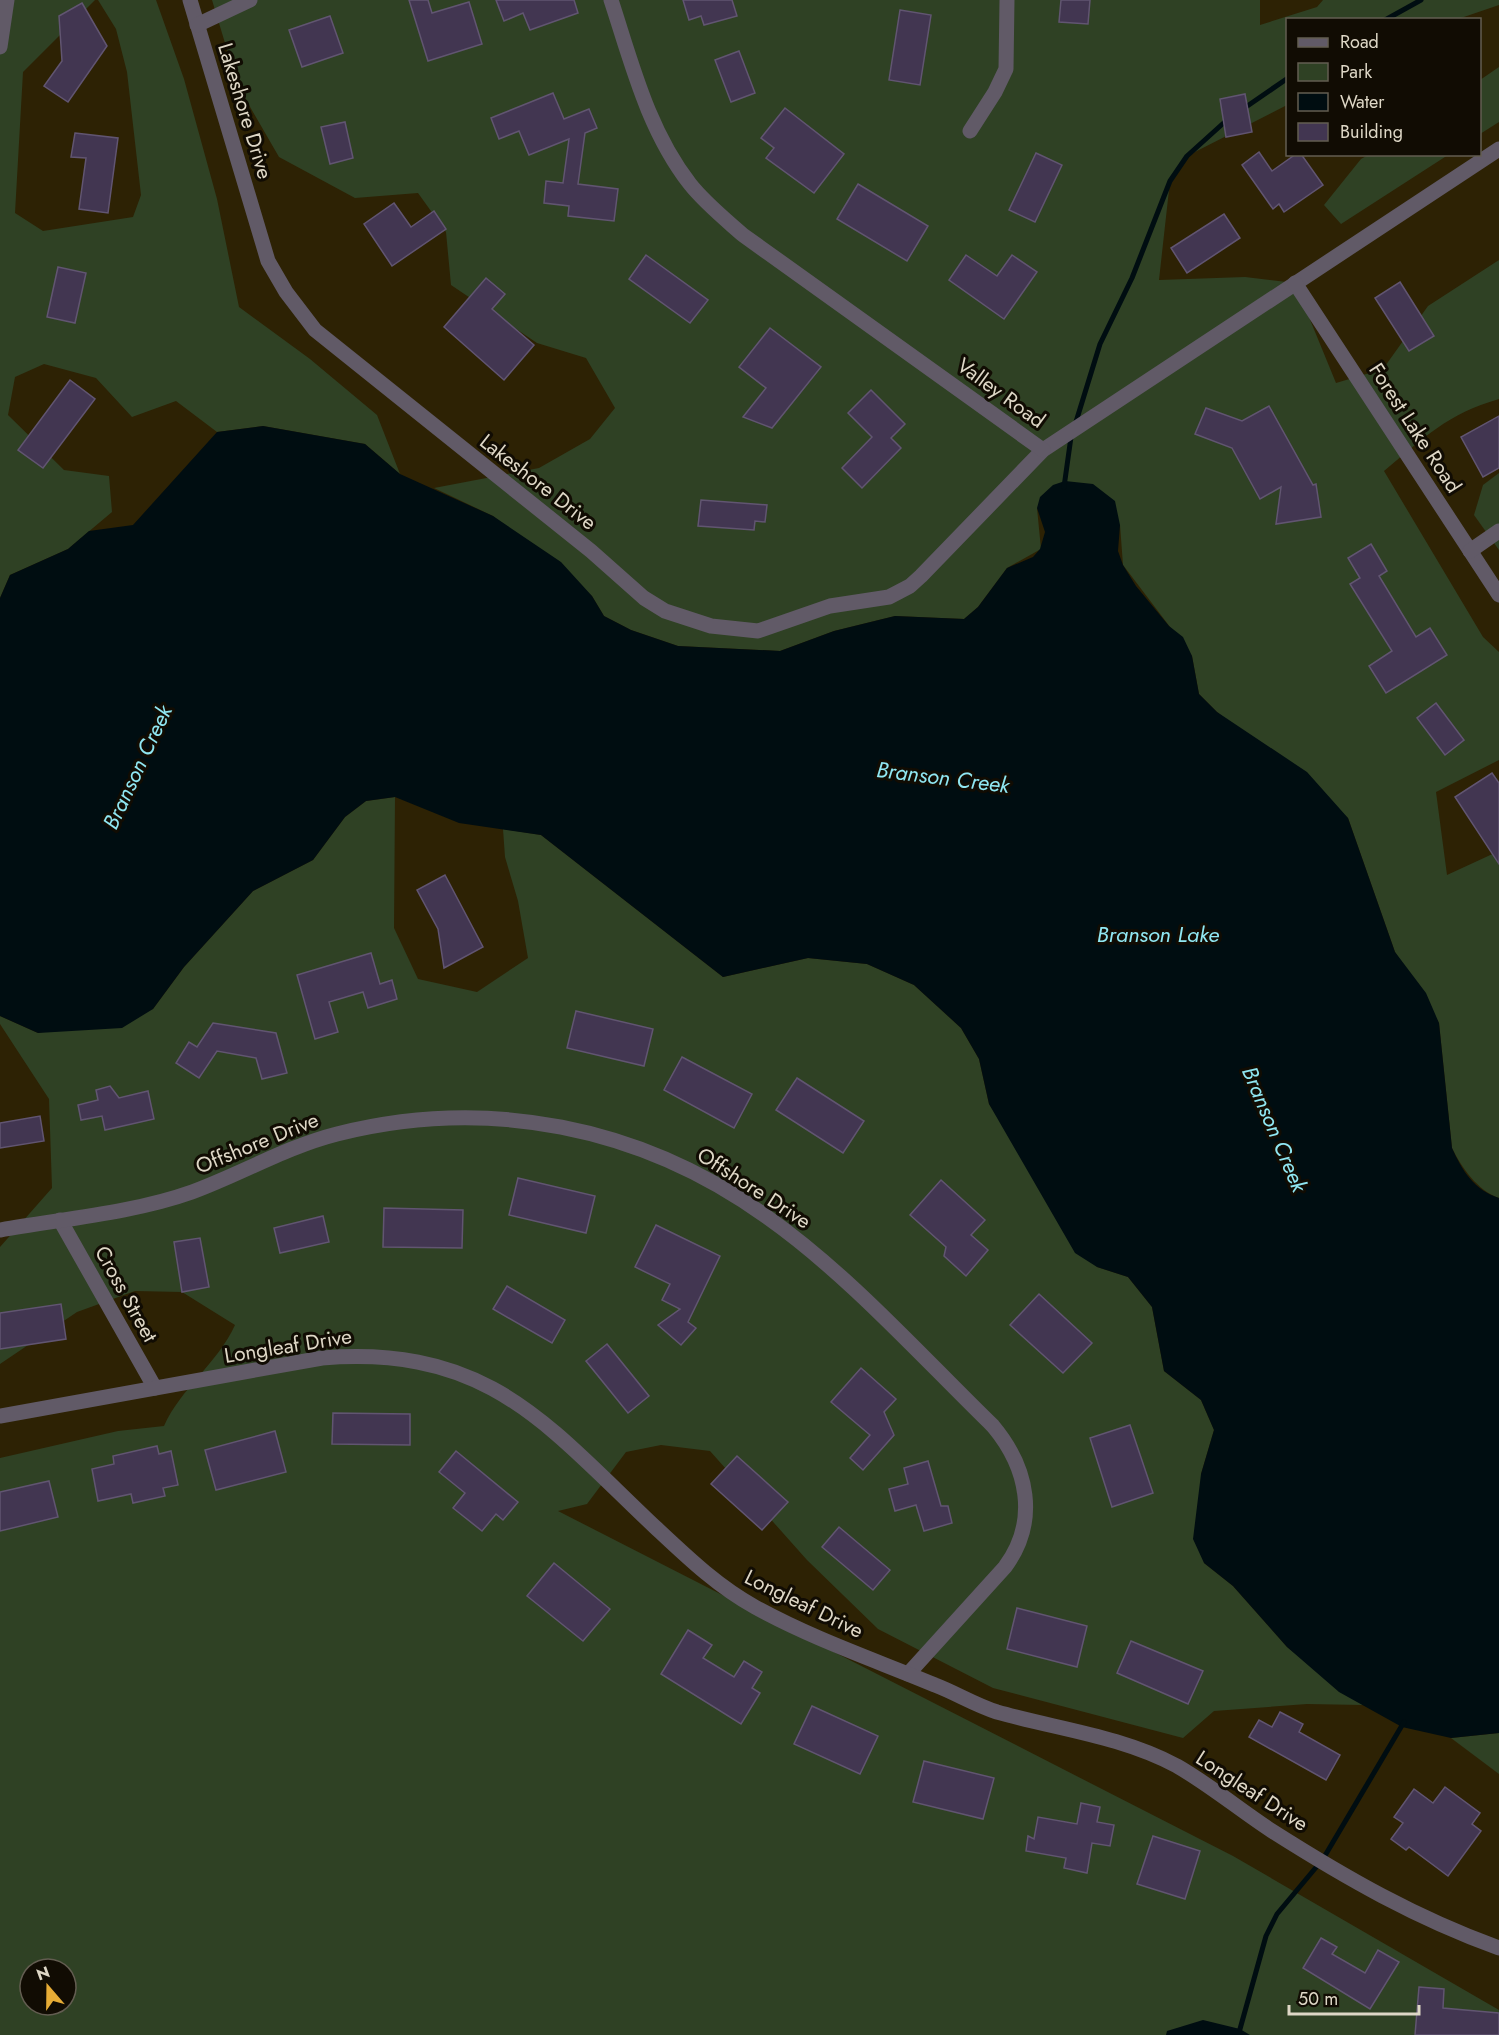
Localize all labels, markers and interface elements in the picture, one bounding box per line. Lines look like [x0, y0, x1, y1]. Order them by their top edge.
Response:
legend [1286, 18, 1481, 156]
text: Road [1340, 29, 1379, 55]
street label: Lakeshore Drive [210, 39, 280, 183]
text: Park [1340, 59, 1372, 85]
text: Water [1340, 89, 1385, 115]
text: Building [1340, 119, 1403, 145]
street label: Valley Road [951, 351, 1051, 435]
street label: Forest Lake Road [1362, 357, 1468, 499]
street label: Lakeshore Drive [473, 427, 603, 537]
water label: Branson Creek [94, 698, 180, 834]
water label: Branson Creek [875, 753, 1013, 801]
water label: Branson Lake [1097, 918, 1219, 950]
water label: Branson Creek [1234, 1061, 1316, 1198]
street label: Offshore Drive [191, 1105, 323, 1181]
street label: Offshore Drive [691, 1140, 817, 1236]
street label: Cross Street [87, 1240, 165, 1348]
street label: Longleaf Drive [222, 1321, 354, 1371]
street label: Longleaf Drive [740, 1562, 869, 1646]
street label: Longleaf Drive [1190, 1743, 1314, 1839]
north arrow [18, 1957, 78, 2017]
text: N [33, 1960, 53, 1986]
scale bar [1289, 1978, 1420, 2016]
text: 50 m [1298, 1986, 1338, 2012]

